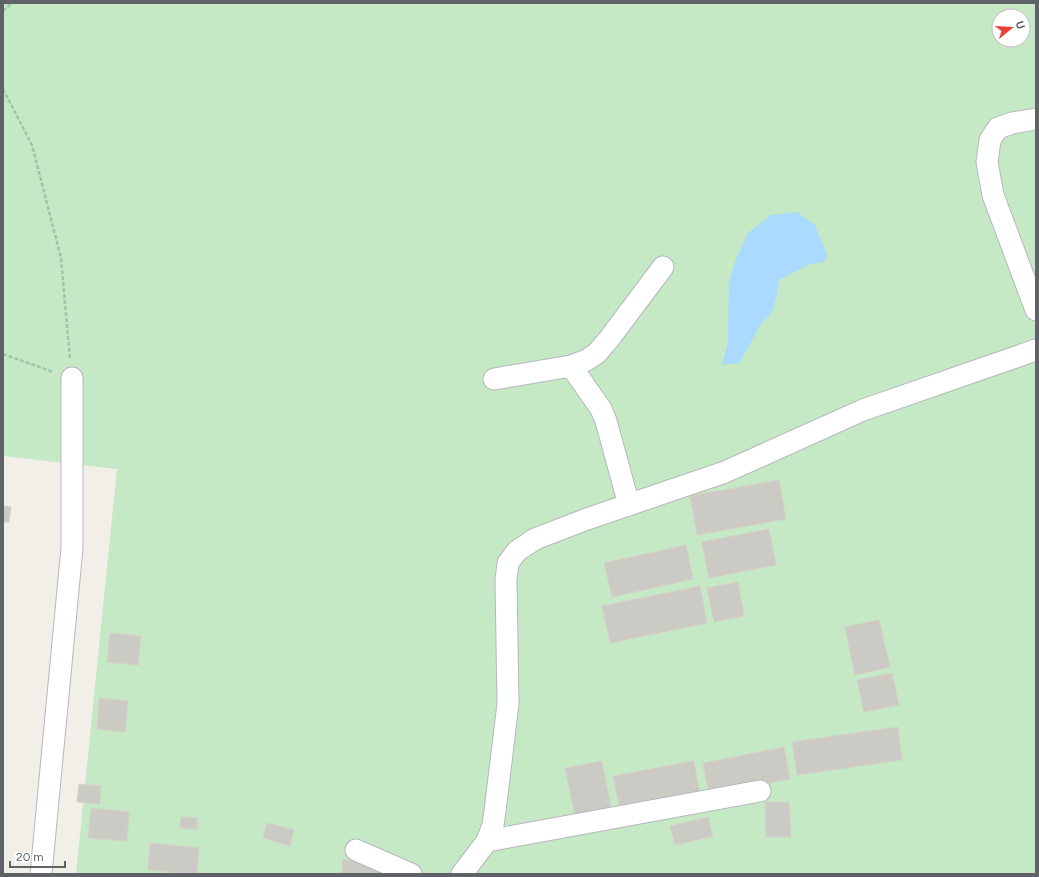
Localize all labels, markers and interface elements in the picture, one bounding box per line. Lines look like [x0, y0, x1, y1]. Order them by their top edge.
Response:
north arrow [991, 8, 1031, 48]
text: U [1013, 19, 1027, 31]
scale bar [10, 843, 65, 869]
text: 20 m [16, 850, 44, 864]

